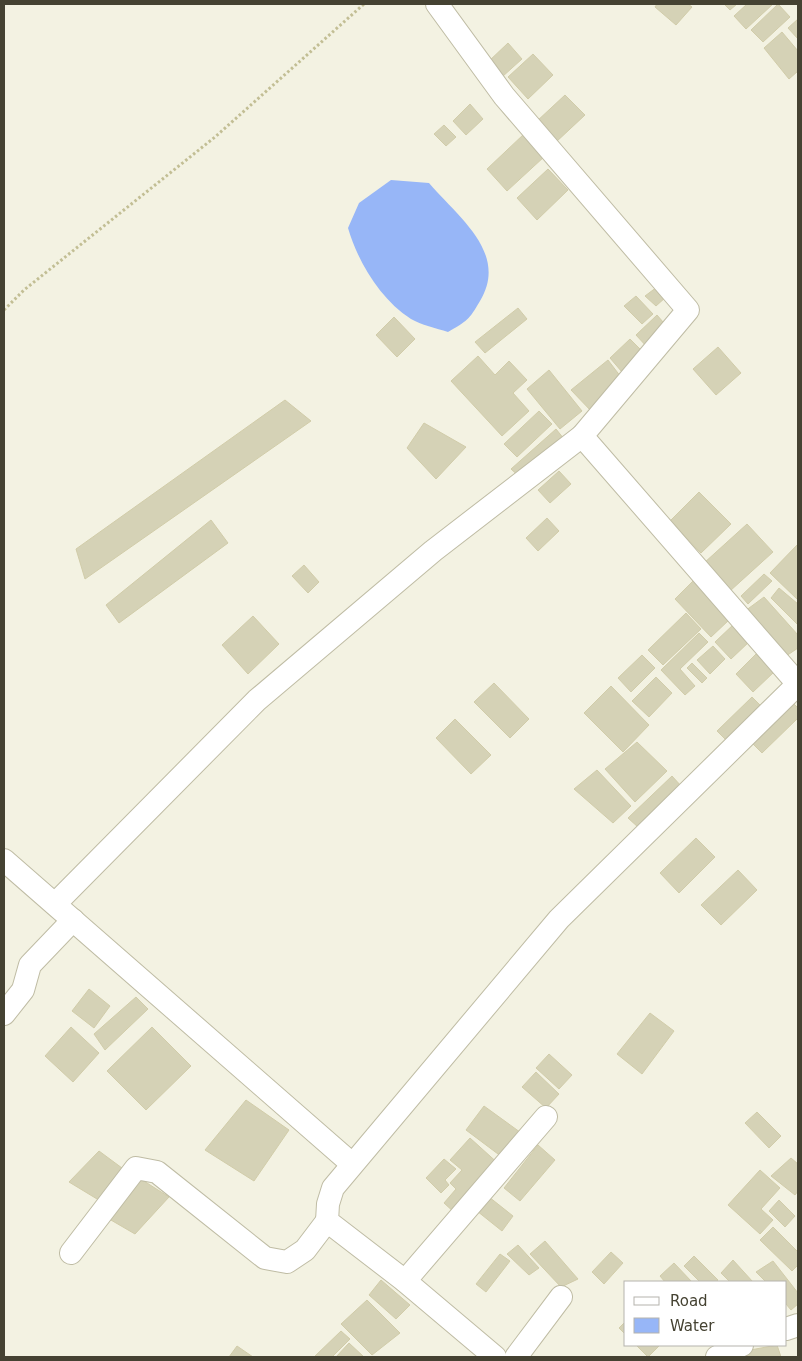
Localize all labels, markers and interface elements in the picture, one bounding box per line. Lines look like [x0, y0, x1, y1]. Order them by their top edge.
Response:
legend [624, 1281, 787, 1346]
text: Road [670, 1292, 708, 1310]
text: Water [670, 1317, 715, 1335]

